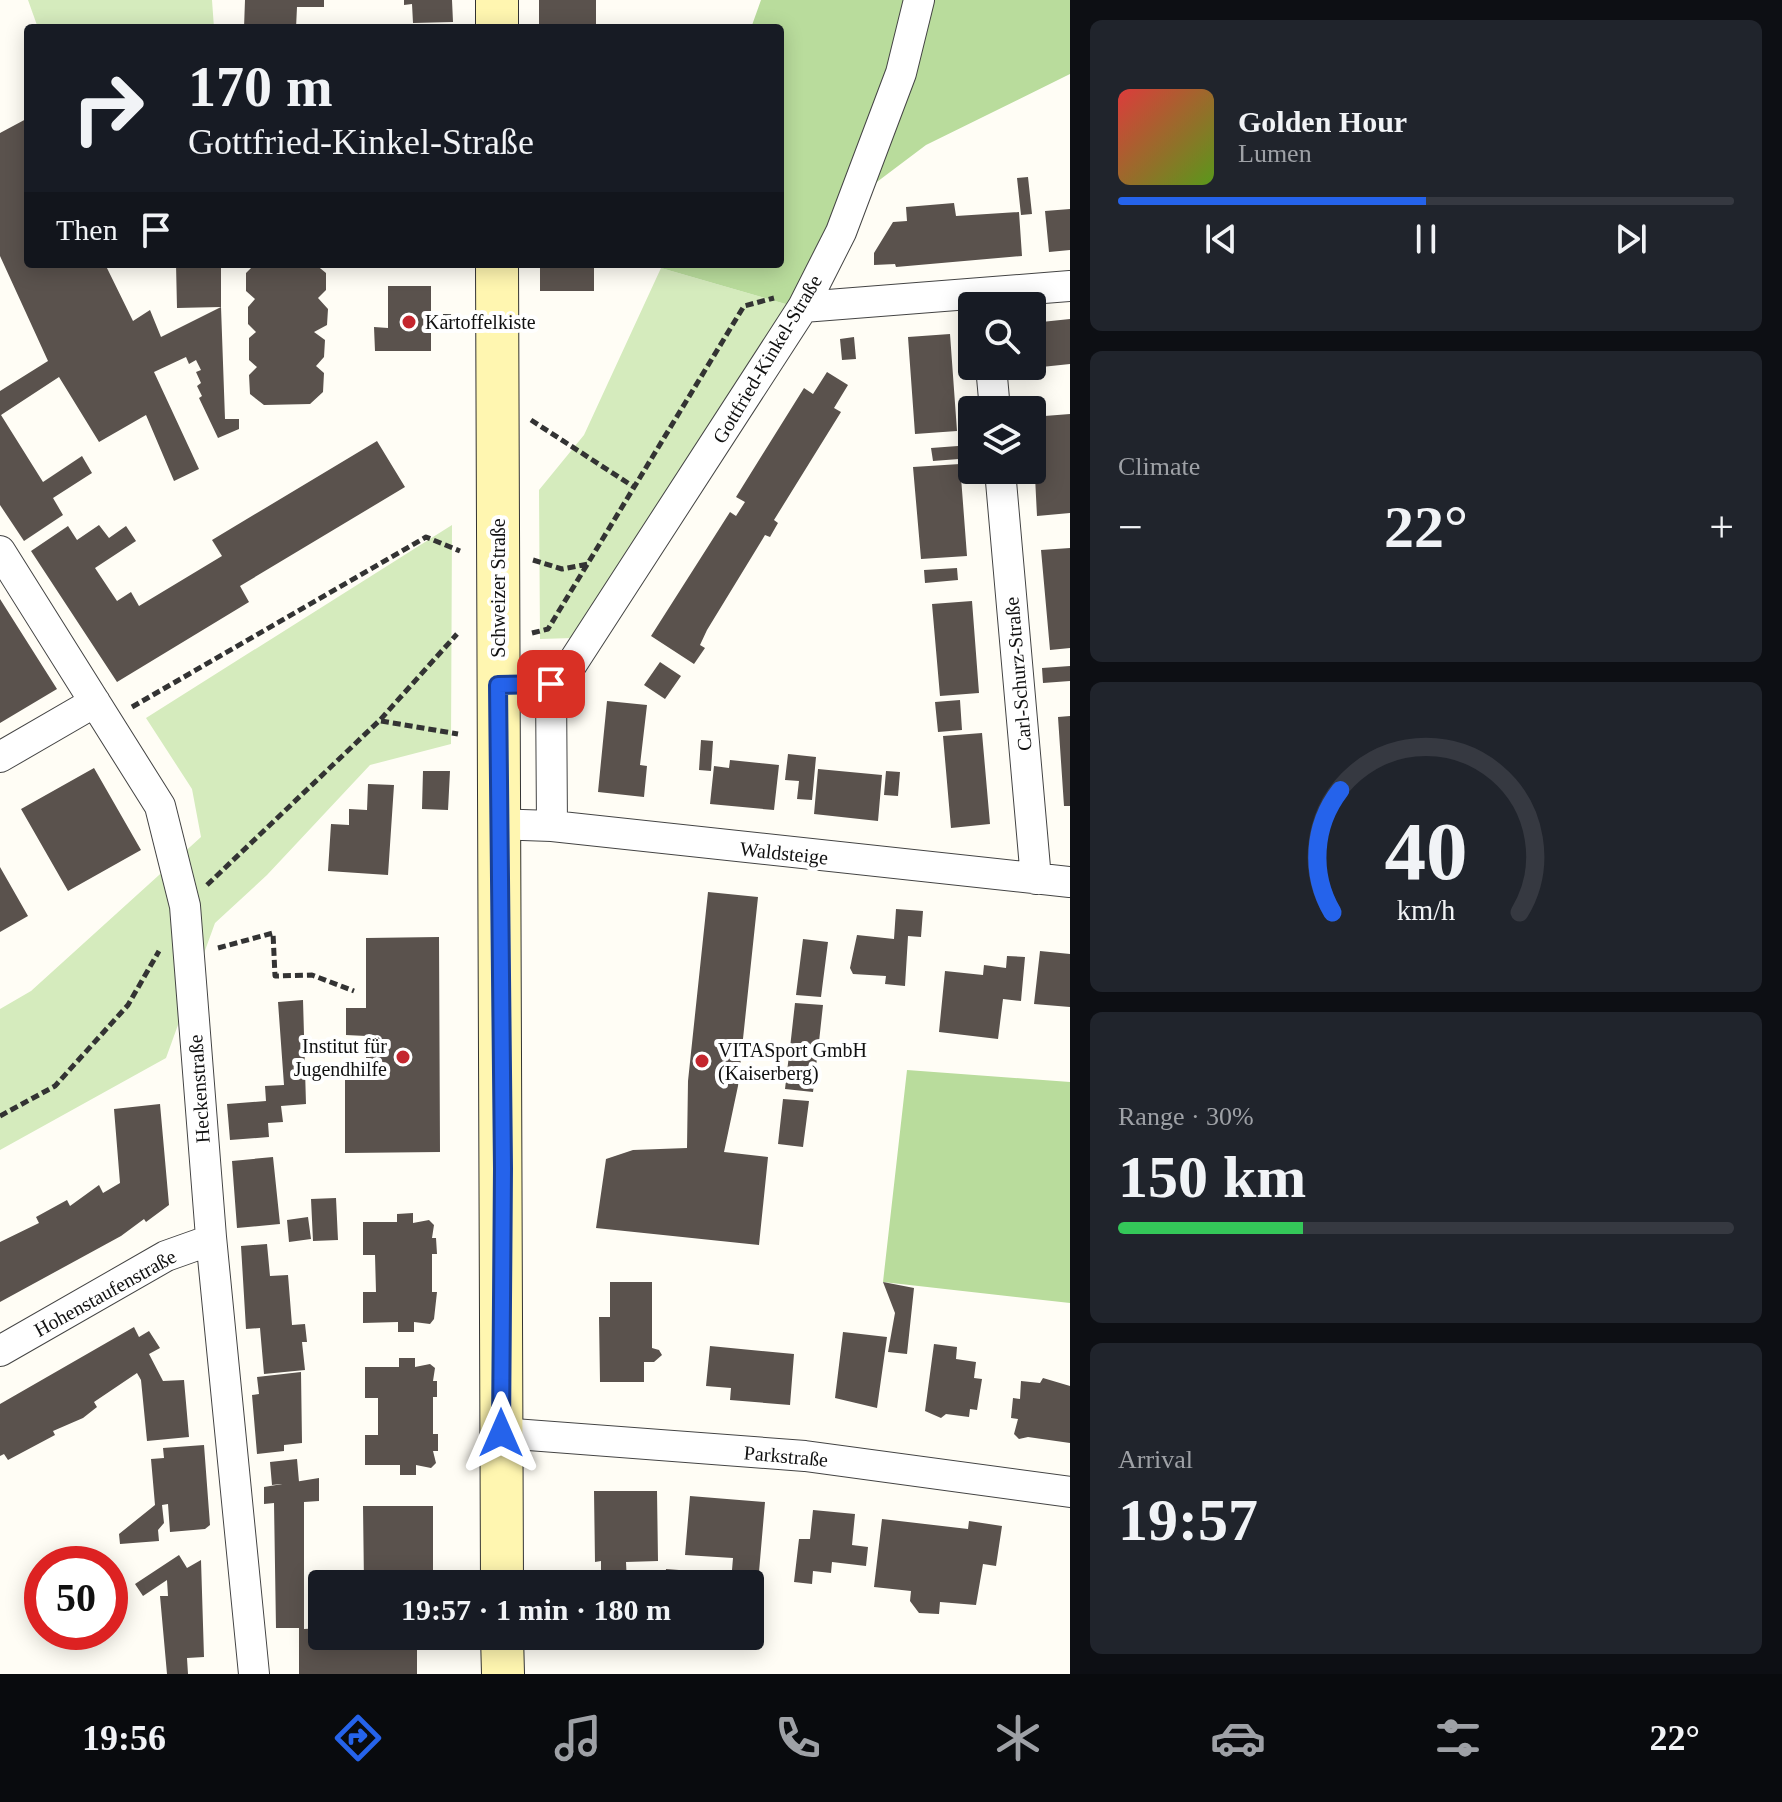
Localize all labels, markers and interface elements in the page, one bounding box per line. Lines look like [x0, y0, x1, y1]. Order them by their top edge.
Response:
icon: right [56, 56, 160, 160]
text: 170 m [188, 56, 333, 118]
text: Golden Hour [1238, 105, 1407, 138]
text: Gottfried-Kinkel-Straße [188, 122, 534, 162]
text: Lumen [1238, 139, 1312, 168]
icon: arrive [134, 208, 178, 252]
text: Then [56, 213, 118, 246]
icon: previous [1199, 217, 1243, 261]
icon: pause [1404, 217, 1448, 261]
icon: next [1609, 217, 1653, 261]
street label: Gottfried-Kinkel-Straße [708, 271, 826, 447]
map controls [958, 292, 1046, 484]
button: search [958, 292, 1046, 380]
place label: Kartoffelkiste [425, 311, 536, 333]
marker: Kartoffelkiste [400, 313, 418, 331]
button: layers [958, 396, 1046, 484]
text: Climate [1118, 452, 1200, 481]
text: 22° [1384, 494, 1468, 560]
text: − [1118, 503, 1143, 552]
text: + [1709, 503, 1734, 552]
street label: Schweizer Straße [487, 518, 509, 658]
street label: Carl-Schurz-Straße [1000, 596, 1036, 752]
pin [517, 650, 585, 718]
icon: arrive [529, 662, 573, 706]
text: 40 [1384, 805, 1468, 897]
street label: Waldsteige [739, 837, 829, 870]
text: km/h [1397, 895, 1455, 926]
street label: Heckenstraße [184, 1034, 214, 1144]
place label: Institut für Jugendhilfe [294, 1035, 387, 1081]
place label: VITASport GmbH (Kaiserberg) [718, 1039, 867, 1085]
marker: Institut für Jugendhilfe [394, 1048, 412, 1066]
marker: VITASport GmbH (Kaiserberg) [693, 1052, 711, 1070]
text: Range · 30% [1118, 1102, 1254, 1131]
text: 150 km [1118, 1144, 1306, 1210]
street label: Hohenstaufenstraße [30, 1245, 180, 1341]
position arrow [459, 1391, 543, 1475]
street label: Parkstraße [743, 1441, 829, 1471]
text: Arrival [1118, 1445, 1193, 1474]
text: 19:57 [1118, 1487, 1258, 1553]
speed limit sign: 50 [24, 1546, 128, 1650]
text: 19:57 · 1 min · 180 m [401, 1593, 671, 1626]
icon: directions [330, 1710, 386, 1766]
icon: music [550, 1710, 606, 1766]
icon: phone [770, 1710, 826, 1766]
icon: climate [990, 1710, 1046, 1766]
icon: car [1210, 1710, 1266, 1766]
icon: filters [1430, 1710, 1486, 1766]
text: 19:56 [82, 1718, 166, 1758]
text: 22° [1650, 1718, 1700, 1758]

